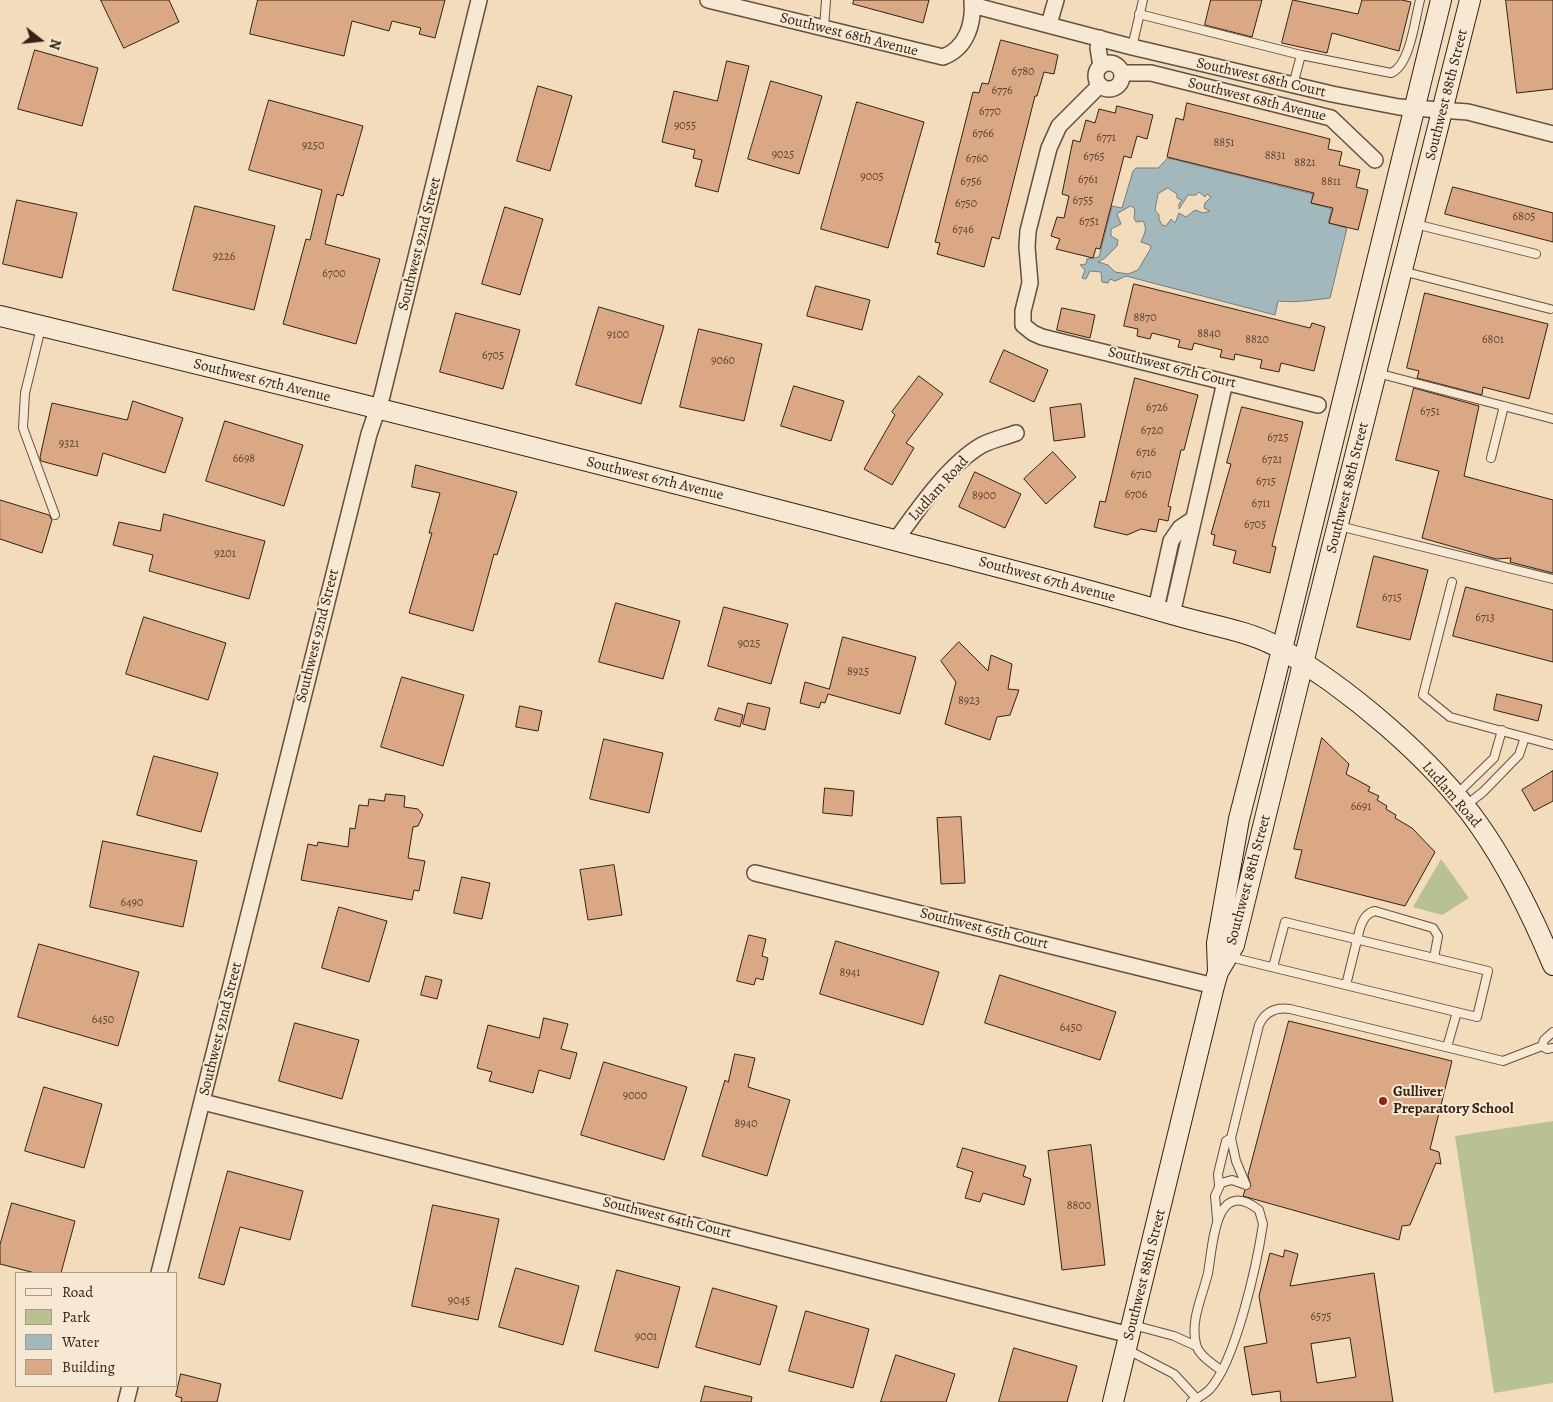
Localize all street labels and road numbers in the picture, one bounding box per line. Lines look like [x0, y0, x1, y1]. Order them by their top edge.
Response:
street label: Southwest 68th Avenue [778, 9, 920, 61]
street label: Southwest 88th Street [1422, 28, 1472, 162]
street label: Southwest 68th Court [1194, 54, 1328, 102]
street label: Southwest 68th Avenue [1186, 74, 1328, 126]
street label: Southwest 92nd Street [395, 175, 445, 313]
street label: Southwest 67th Court [1106, 343, 1238, 393]
street label: Southwest 67th Avenue [192, 355, 332, 407]
street label: Southwest 88th Street [1323, 421, 1373, 555]
street label: Southwest 67th Avenue [585, 453, 725, 505]
street label: Ludlam Road [905, 453, 973, 525]
street label: Southwest 67th Avenue [977, 553, 1117, 607]
street label: Southwest 92nd Street [293, 567, 343, 705]
street label: Ludlam Road [1418, 758, 1484, 832]
street label: Southwest 88th Street [1223, 813, 1275, 947]
street label: Southwest 65th Court [918, 904, 1050, 954]
street label: Southwest 92nd Street [196, 960, 246, 1098]
street label: Southwest 64th Court [601, 1193, 733, 1243]
street label: Southwest 88th Street [1120, 1208, 1170, 1342]

